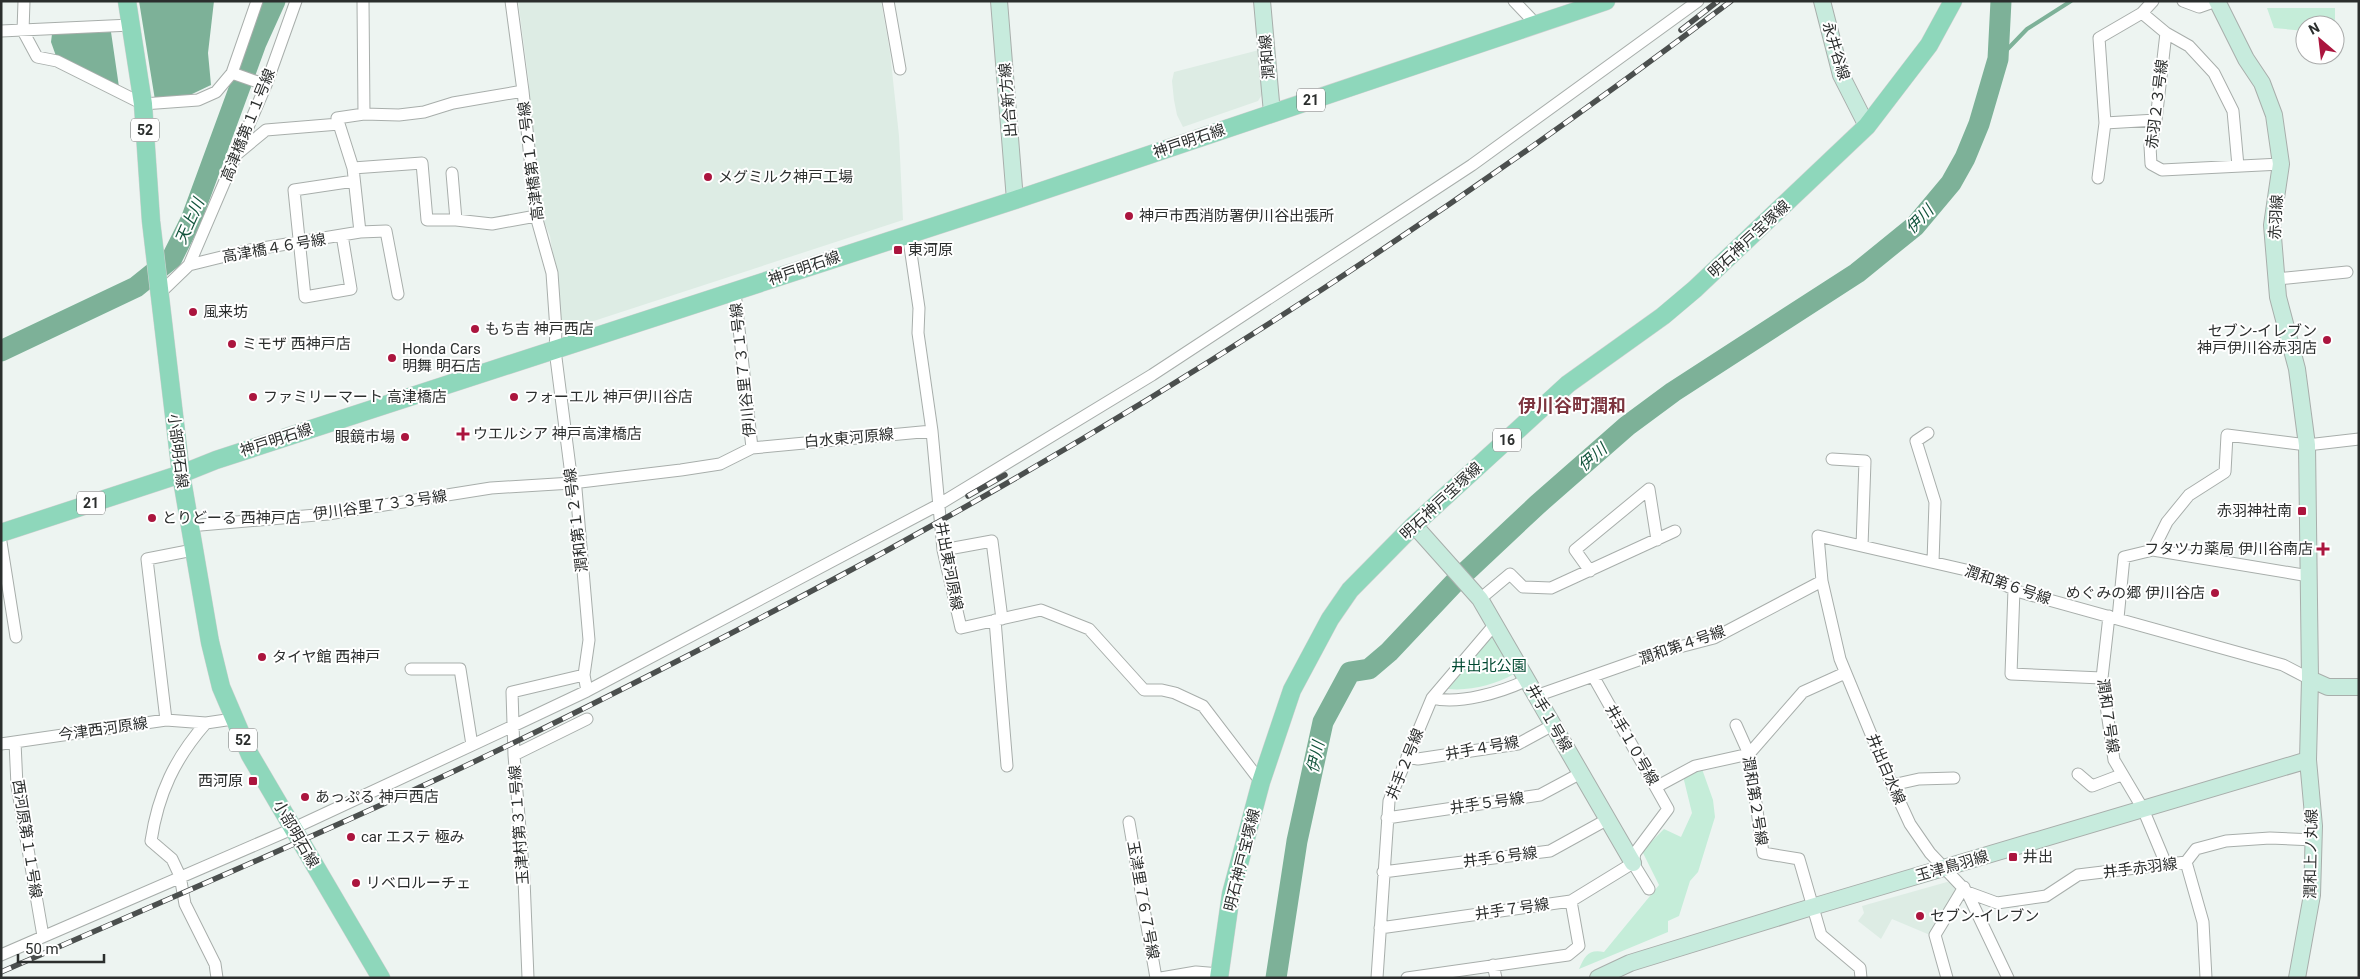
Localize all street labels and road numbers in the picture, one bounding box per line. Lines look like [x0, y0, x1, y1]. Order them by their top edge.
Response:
street label: 永井谷線 [1819, 20, 1853, 82]
street label: 潤和線 [1256, 34, 1278, 80]
street label: 赤羽２３号線 [2143, 58, 2171, 150]
street label: 出合新方線 [996, 62, 1020, 138]
street label: 高津橋第１１号線 [217, 66, 279, 184]
road number: 21 [1297, 88, 1325, 112]
street label: 高津橋第１２号線 [515, 100, 547, 222]
road number: 52 [131, 118, 159, 142]
street label: 神戸明石線 [1151, 120, 1227, 162]
street label: 赤羽線 [2266, 194, 2286, 240]
street label: 明石神戸宝塚線 [1704, 197, 1794, 281]
street label: 高津橋４６号線 [221, 230, 327, 266]
street label: 神戸明石線 [766, 247, 842, 289]
street label: 伊川谷里７３１号線 [727, 302, 759, 438]
street label: 小部明石線 [164, 413, 192, 489]
street label: 神戸明石線 [238, 420, 314, 460]
street label: 白水東河原線 [803, 425, 895, 451]
road number: 16 [1493, 428, 1521, 452]
street label: 明石神戸宝塚線 [1396, 459, 1486, 543]
street label: 潤和第１２号線 [561, 467, 591, 573]
street label: 伊川谷里７３３号線 [312, 487, 448, 523]
road number: 21 [77, 492, 105, 514]
street label: 井出東河原線 [932, 520, 966, 612]
street label: 潤和第６号線 [1963, 562, 2053, 608]
street label: 潤和第４号線 [1637, 622, 1727, 668]
street label: 潤和７号線 [2094, 678, 2122, 754]
street label: 井手１号線 [1522, 681, 1576, 755]
street label: 井手１０号線 [1602, 702, 1662, 788]
street label: 今津西河原線 [57, 714, 149, 744]
street label: 井手２号線 [1383, 726, 1427, 802]
road number: 52 [229, 728, 257, 752]
street label: 井出白水線 [1863, 731, 1909, 807]
street label: 井手４号線 [1443, 733, 1521, 763]
street label: 潤和第２号線 [1739, 755, 1771, 847]
street label: 玉津村第３１号線 [506, 765, 532, 885]
street label: 西河原第１１号線 [9, 778, 45, 900]
street label: 井手５号線 [1449, 789, 1525, 817]
street label: 小部明石線 [269, 797, 323, 871]
street label: 明石神戸宝塚線 [1221, 807, 1263, 913]
street label: 潤和上ノ丸線 [2301, 809, 2321, 899]
street label: 玉津里７６７号線 [1124, 839, 1162, 961]
street label: 井手６号線 [1462, 843, 1538, 871]
street label: 玉津鳥羽線 [1913, 847, 1991, 885]
street label: 井手赤羽線 [2102, 854, 2178, 882]
street label: 井手７号線 [1474, 895, 1550, 923]

